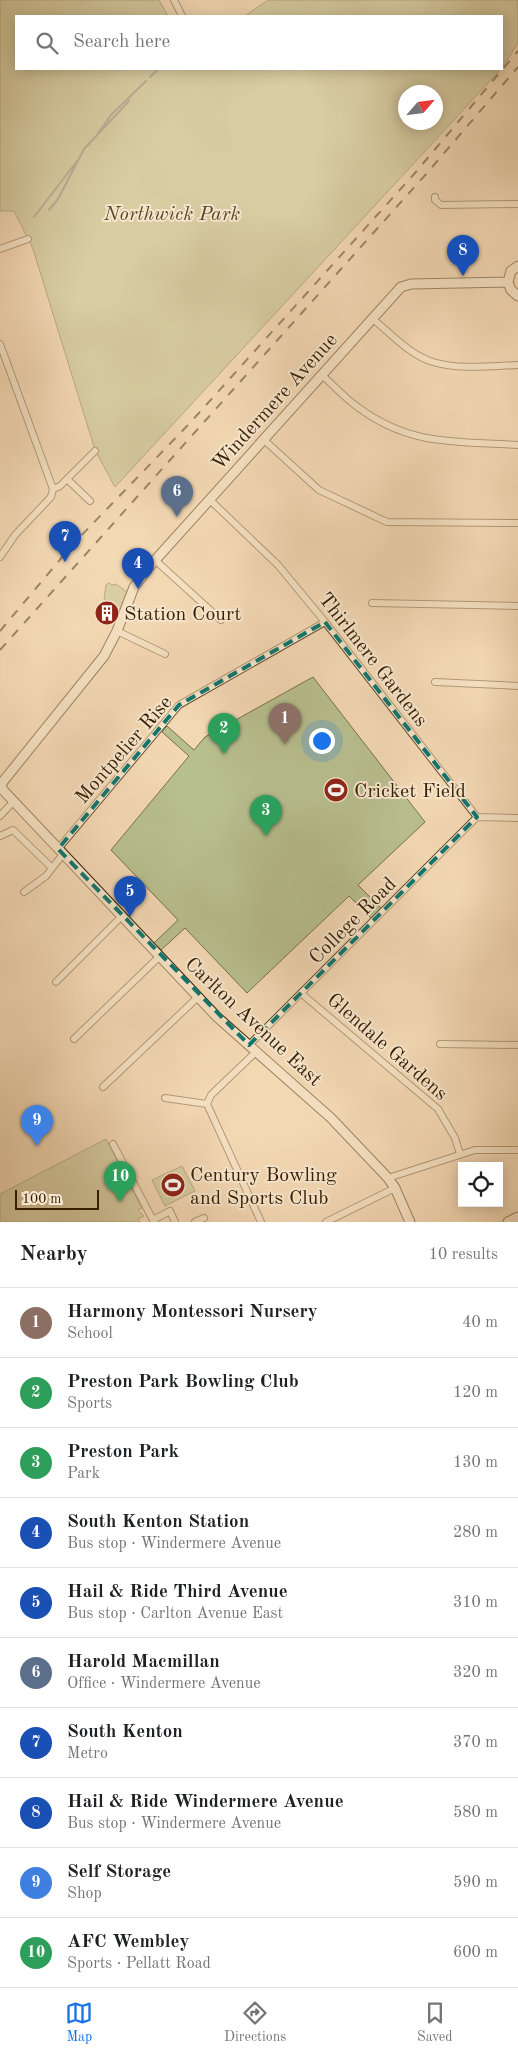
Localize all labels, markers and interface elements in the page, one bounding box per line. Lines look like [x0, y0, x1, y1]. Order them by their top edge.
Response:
search box [15, 15, 503, 70]
icon: search [33, 29, 61, 57]
text: Search here [73, 33, 170, 52]
north arrow [398, 85, 443, 130]
park label: Northwick Park [103, 205, 240, 225]
pin: 8 [447, 235, 479, 276]
street label: Windermere Avenue [209, 330, 342, 474]
pin: 6 [161, 476, 193, 517]
pin: 7 [49, 521, 81, 562]
pin: 4 [122, 548, 154, 589]
street label: Thirlmere Gardens [314, 590, 431, 731]
building icon: Station Court [94, 600, 120, 626]
place label: Station Court [124, 605, 241, 625]
street label: Montpelier Rise [73, 693, 176, 808]
pin: 1 [269, 703, 301, 744]
pin: 2 [208, 713, 240, 754]
your location [309, 728, 335, 754]
sports icon: Cricket Field [323, 777, 349, 803]
place label: Cricket Field [354, 782, 466, 802]
pin: 3 [250, 795, 282, 836]
street label: College Road [306, 874, 401, 969]
pin: 5 [114, 876, 146, 917]
street label: Carlton Avenue East [180, 954, 325, 1091]
street label: Glendale Gardens [323, 990, 451, 1105]
pin: 9 [21, 1105, 53, 1146]
pin: 10 [104, 1161, 136, 1202]
map controls [458, 1162, 503, 1207]
button: locate [458, 1162, 503, 1207]
place label: Century Bowling and Sports Club [190, 1166, 337, 1209]
sports icon: Century Bowling and Sports Club [160, 1172, 186, 1198]
scale bar [15, 1187, 99, 1210]
text: 100 m [22, 1192, 61, 1206]
text: Nearby [20, 1244, 88, 1265]
text: 10 results [429, 1247, 498, 1263]
text: Harmony Montessori Nursery [67, 1303, 318, 1322]
text: 1 [31, 1315, 41, 1331]
text: 40 m [462, 1315, 498, 1331]
text: School [67, 1326, 113, 1342]
text: Preston Park Bowling Club [67, 1373, 299, 1392]
text: 2 [31, 1385, 41, 1401]
text: 120 m [453, 1385, 498, 1401]
text: Sports [67, 1396, 112, 1412]
text: Preston Park [67, 1443, 179, 1462]
text: 3 [31, 1455, 41, 1471]
text: 130 m [453, 1455, 498, 1471]
text: Park [67, 1466, 100, 1482]
text: South Kenton Station [67, 1513, 249, 1532]
text: 4 [31, 1525, 41, 1541]
text: 280 m [453, 1525, 498, 1541]
text: Bus stop · Windermere Avenue [67, 1536, 281, 1552]
text: Hail & Ride Third Avenue [67, 1583, 288, 1602]
text: 5 [31, 1595, 41, 1611]
text: 310 m [453, 1595, 498, 1611]
text: Bus stop · Carlton Avenue East [67, 1606, 283, 1622]
text: Harold Macmillan [67, 1653, 220, 1672]
text: 6 [31, 1665, 41, 1681]
text: 320 m [453, 1665, 498, 1681]
text: Office · Windermere Avenue [67, 1676, 261, 1692]
text: South Kenton [67, 1723, 183, 1742]
text: 7 [31, 1735, 41, 1751]
text: 370 m [453, 1735, 498, 1751]
text: Metro [67, 1746, 108, 1762]
text: Hail & Ride Windermere Avenue [67, 1793, 344, 1812]
text: 8 [31, 1805, 41, 1821]
text: 580 m [453, 1805, 498, 1821]
text: Bus stop · Windermere Avenue [67, 1816, 281, 1832]
text: Self Storage [67, 1863, 171, 1882]
text: 9 [31, 1875, 41, 1891]
text: 590 m [453, 1875, 498, 1891]
text: Shop [67, 1886, 102, 1902]
text: AFC Wembley [67, 1933, 190, 1952]
text: 10 [27, 1945, 45, 1961]
text: 600 m [453, 1945, 498, 1961]
text: Sports · Pellatt Road [67, 1956, 211, 1972]
tab: Map [65, 1999, 93, 2046]
tab: Directions [224, 1999, 286, 2046]
tab: Saved [417, 1999, 453, 2046]

